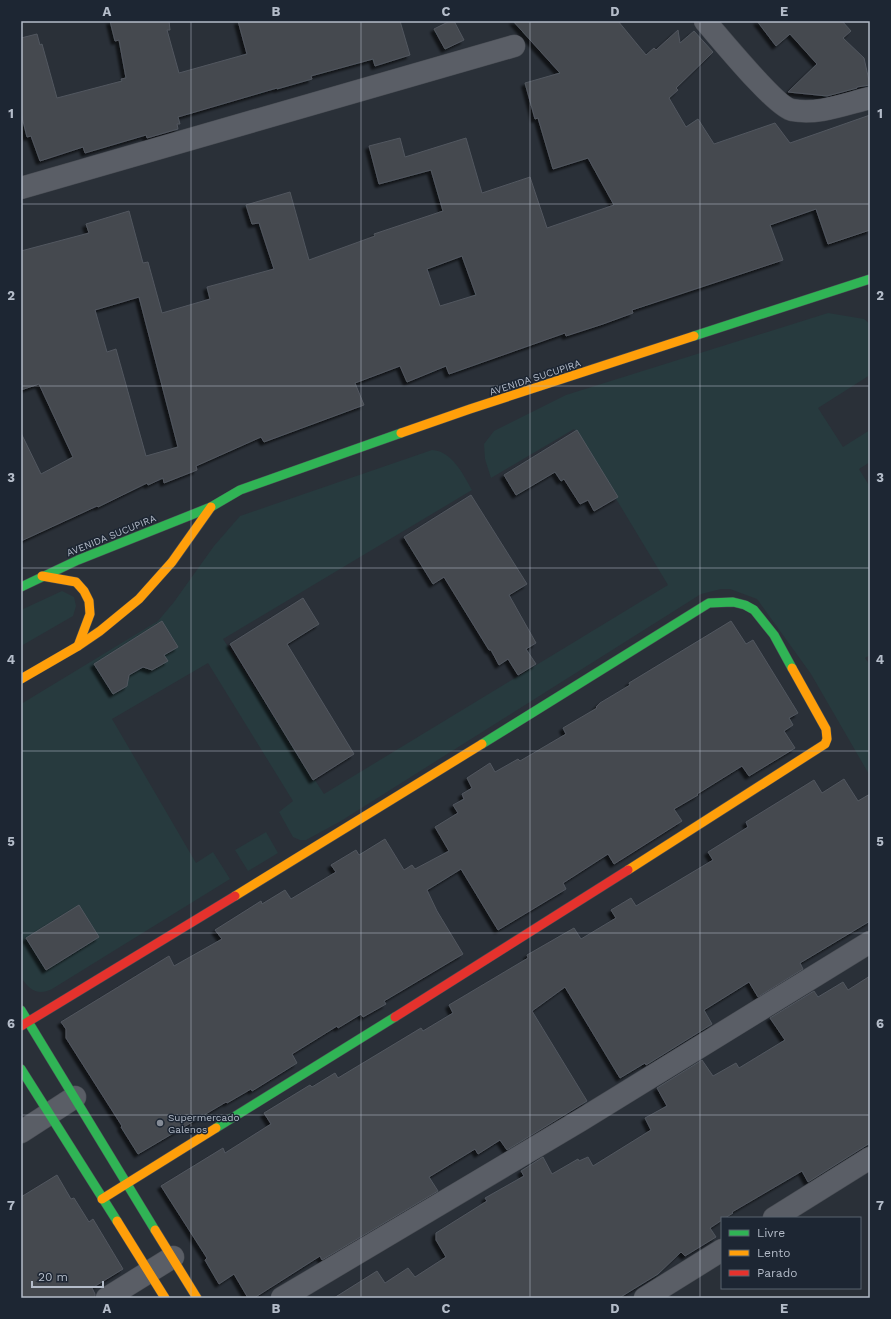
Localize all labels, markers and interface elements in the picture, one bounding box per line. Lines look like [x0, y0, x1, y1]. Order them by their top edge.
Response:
text: A [103, 4, 112, 19]
text: B [272, 4, 281, 19]
text: C [442, 4, 451, 19]
text: D [610, 4, 620, 19]
text: E [780, 4, 788, 19]
text: 1 [8, 106, 14, 121]
text: 1 [877, 106, 883, 121]
text: 2 [7, 288, 15, 303]
text: 2 [876, 288, 884, 303]
street label: AVENIDA SUCUPIRA [488, 357, 583, 397]
text: 3 [7, 470, 15, 485]
text: 3 [876, 470, 884, 485]
street label: AVENIDA SUCUPIRA [65, 512, 158, 558]
text: 4 [7, 652, 16, 667]
text: 4 [876, 652, 885, 667]
text: 5 [7, 834, 15, 849]
text: 5 [876, 834, 884, 849]
text: 6 [7, 1016, 15, 1031]
text: 6 [876, 1016, 884, 1031]
place label: Supermercado Galenos [168, 1112, 239, 1135]
marker: Supermercado Galenos [155, 1118, 165, 1128]
text: 7 [7, 1198, 15, 1213]
text: 7 [876, 1198, 884, 1213]
legend [721, 1217, 861, 1289]
text: Livre [757, 1226, 785, 1240]
text: Lento [757, 1246, 791, 1260]
scale bar [32, 1263, 103, 1289]
text: Parado [757, 1266, 797, 1280]
text: 20 m [38, 1270, 68, 1284]
text: A [103, 1301, 112, 1316]
text: B [272, 1301, 281, 1316]
text: C [442, 1301, 451, 1316]
text: D [610, 1301, 620, 1316]
text: E [780, 1301, 788, 1316]

